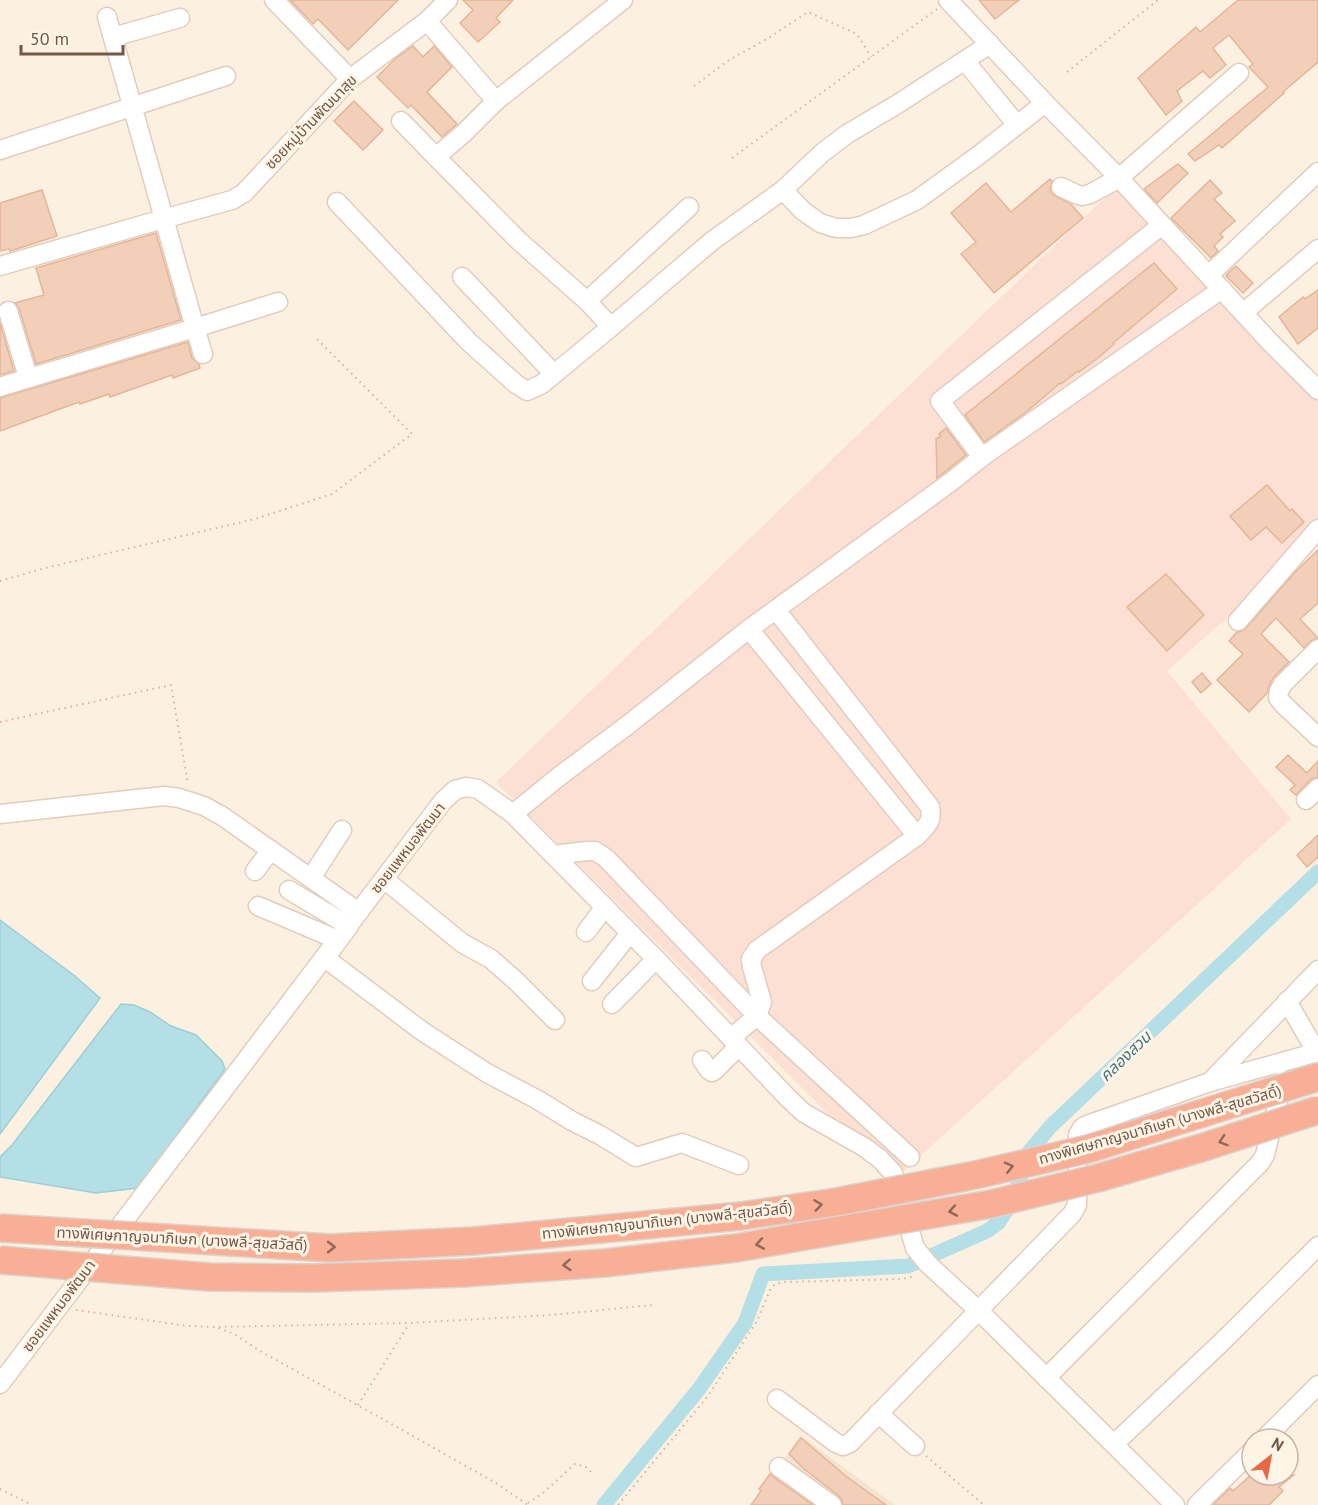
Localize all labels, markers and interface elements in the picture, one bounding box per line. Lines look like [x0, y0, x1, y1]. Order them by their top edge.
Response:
scale bar [21, 18, 123, 56]
text: 50 m [30, 27, 69, 50]
street label: ซอยหมู่บ้านพัฒนาสุข [261, 70, 361, 173]
street label: ซอยแพหมอพัฒนา [366, 798, 449, 897]
water label: คลองสวน [1095, 1026, 1156, 1085]
street label: ทางพิเศษกาญจนาภิเษก (บางพลี-สุขสวัสดิ์) [1036, 1081, 1283, 1168]
one-way arrow [1218, 1134, 1229, 1146]
one-way arrow [1004, 1162, 1014, 1175]
street label: ทางพิเศษกาญจนาภิเษก (บางพลี-สุขสวัสดิ์) [541, 1198, 793, 1243]
one-way arrow [813, 1199, 822, 1211]
one-way arrow [948, 1204, 958, 1217]
street label: ทางพิเศษกาญจนาภิเษก (บางพลี-สุขสวัสดิ์) [56, 1222, 308, 1255]
one-way arrow [756, 1237, 766, 1250]
one-way arrow [326, 1241, 335, 1253]
street label: ซอยแพหมอพัฒนา [18, 1256, 99, 1356]
one-way arrow [562, 1259, 571, 1272]
north arrow [1240, 1427, 1300, 1487]
text: N [1268, 1433, 1287, 1455]

